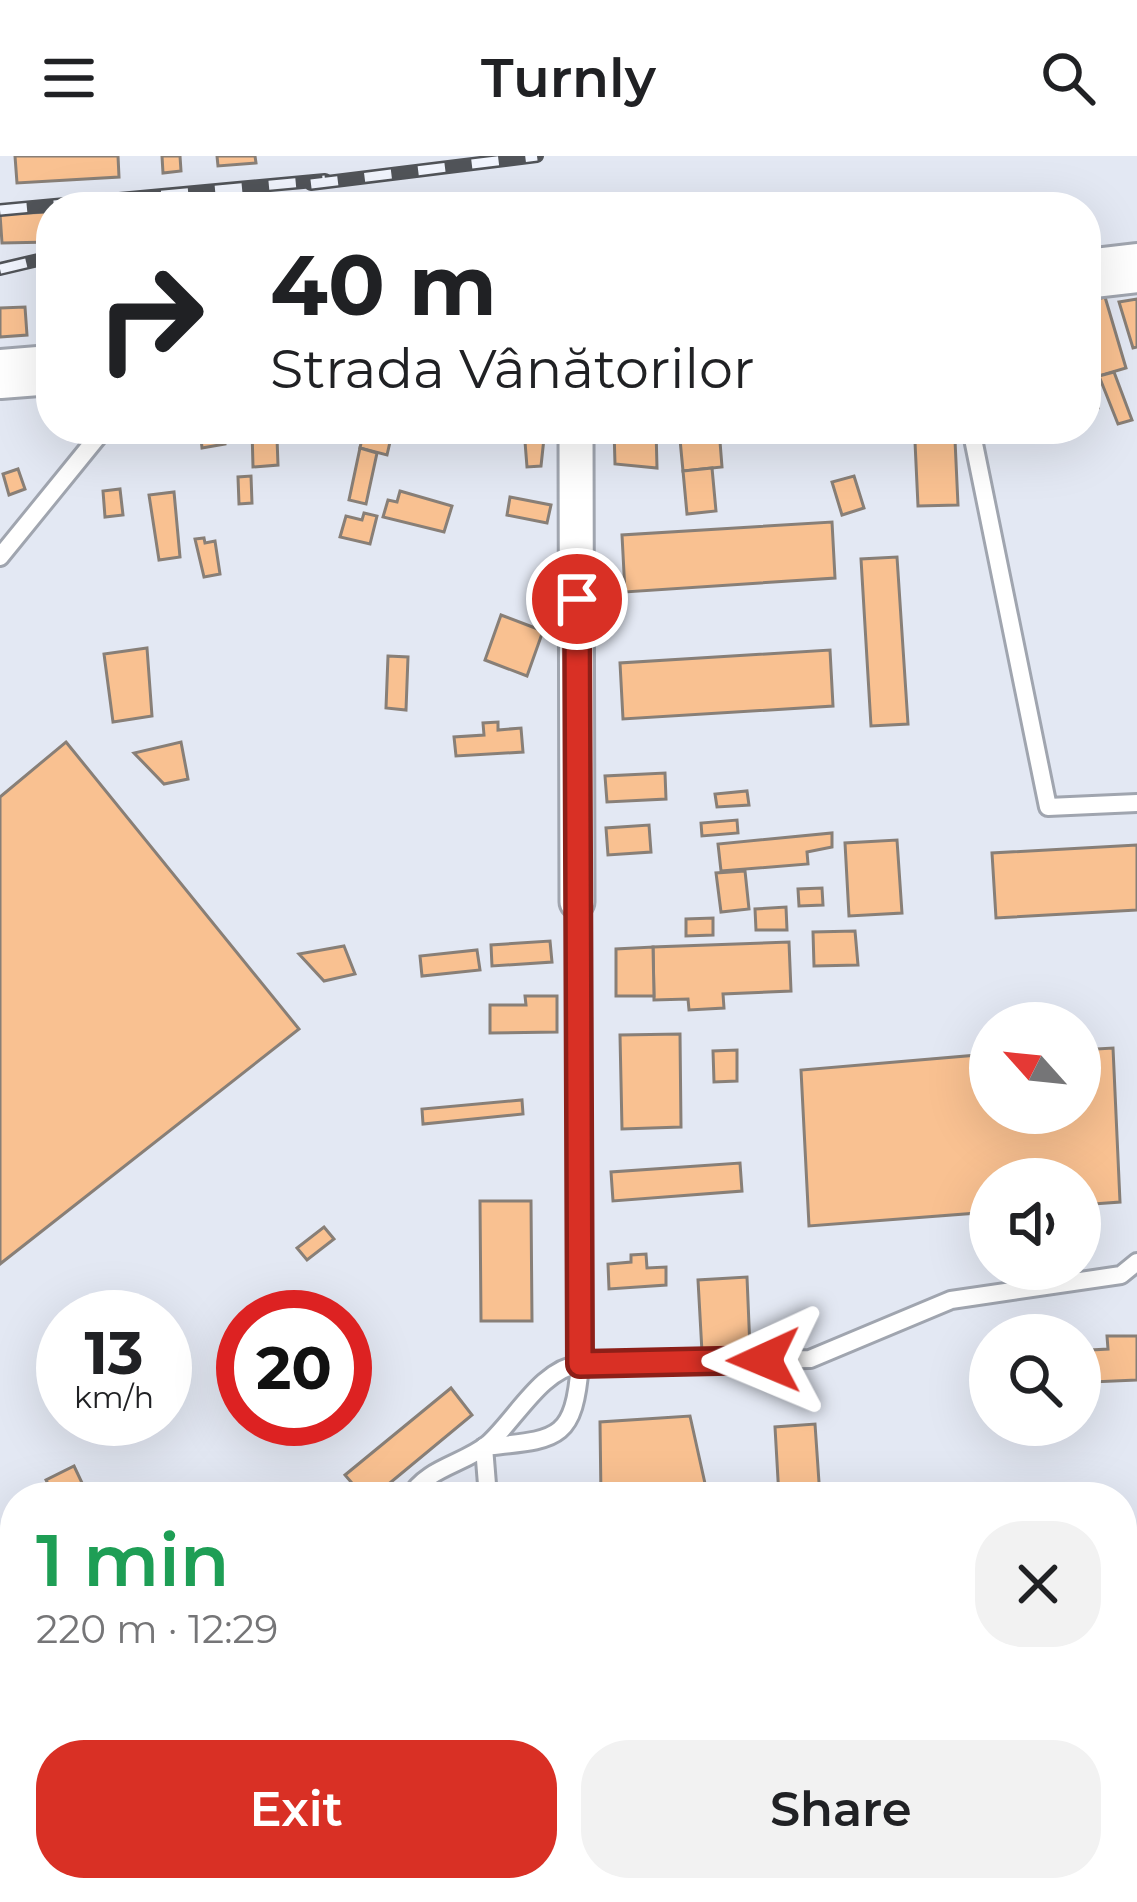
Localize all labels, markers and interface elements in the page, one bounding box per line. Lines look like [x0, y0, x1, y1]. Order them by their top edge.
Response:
icon: menu [36, 45, 102, 111]
text: Turnly [481, 45, 656, 111]
icon: search [1035, 45, 1101, 111]
text: 40 m [270, 234, 497, 336]
icon: right [72, 240, 228, 396]
text: Strada Vânătorilor [270, 336, 755, 402]
pin [526, 548, 628, 650]
icon: arrive [544, 566, 610, 632]
north arrow [969, 1002, 1101, 1134]
map controls [969, 1002, 1101, 1446]
button: sound [969, 1158, 1101, 1290]
speed limit sign: 20 [216, 1290, 372, 1446]
position arrow [701, 1297, 827, 1423]
button: search [969, 1314, 1101, 1446]
text: 13 [84, 1316, 144, 1389]
text: km/h [74, 1379, 154, 1416]
text: 1 min [36, 1516, 229, 1604]
button: close [975, 1521, 1101, 1647]
text: 220 m · 12:29 [36, 1605, 278, 1653]
button: Exit [36, 1740, 557, 1878]
button: Share [581, 1740, 1101, 1878]

